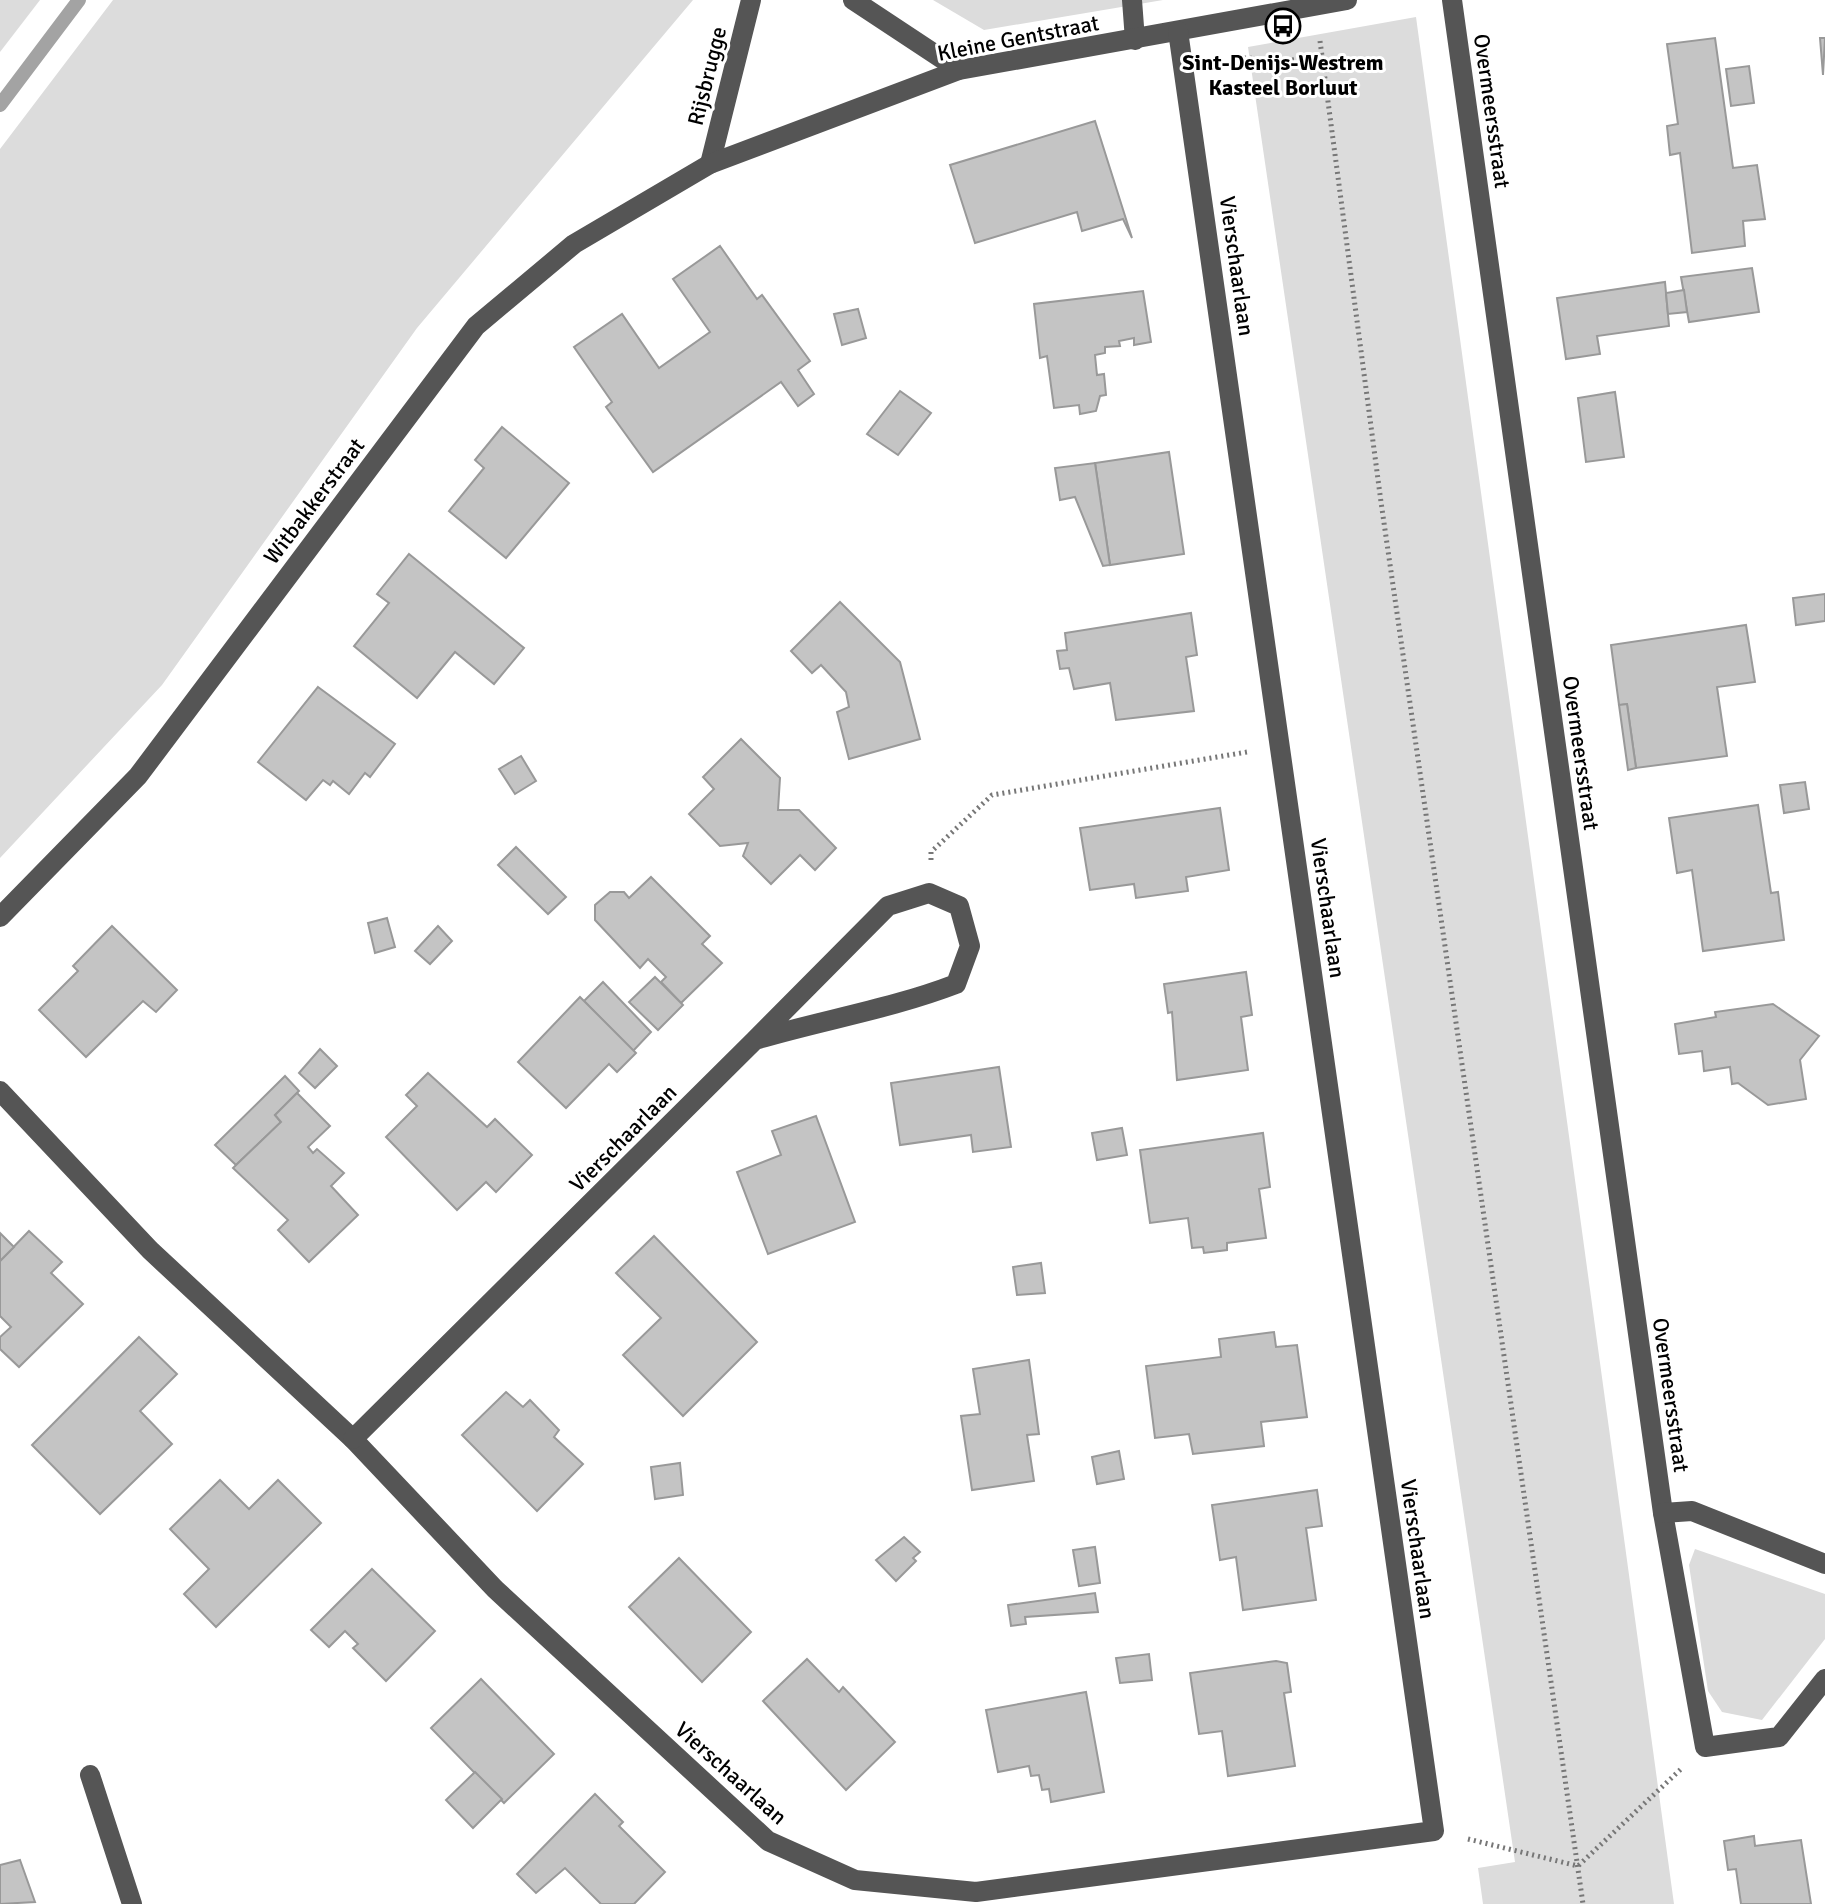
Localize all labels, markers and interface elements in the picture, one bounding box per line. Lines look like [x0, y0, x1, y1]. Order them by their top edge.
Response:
bus stop icon: Sint-Denijs-Westrem Kasteel Borluut [1264, 7, 1302, 45]
street label: Kleine Gentstraat [935, 9, 1101, 67]
street label: Rijsbrugge [682, 24, 732, 128]
street label: Overmeersstraat [1468, 32, 1516, 190]
place label: Sint-Denijs-Westrem Kasteel Borluut [1182, 49, 1384, 101]
street label: Vierschaarlaan [1214, 194, 1260, 338]
street label: Witbakkerstraat [258, 432, 370, 569]
street label: Overmeersstraat [1557, 674, 1605, 832]
street label: Vierschaarlaan [1305, 836, 1351, 980]
street label: Vierschaarlaan [564, 1079, 682, 1197]
street label: Overmeersstraat [1647, 1316, 1695, 1474]
street label: Vierschaarlaan [1395, 1477, 1441, 1621]
street label: Vierschaarlaan [670, 1716, 792, 1830]

